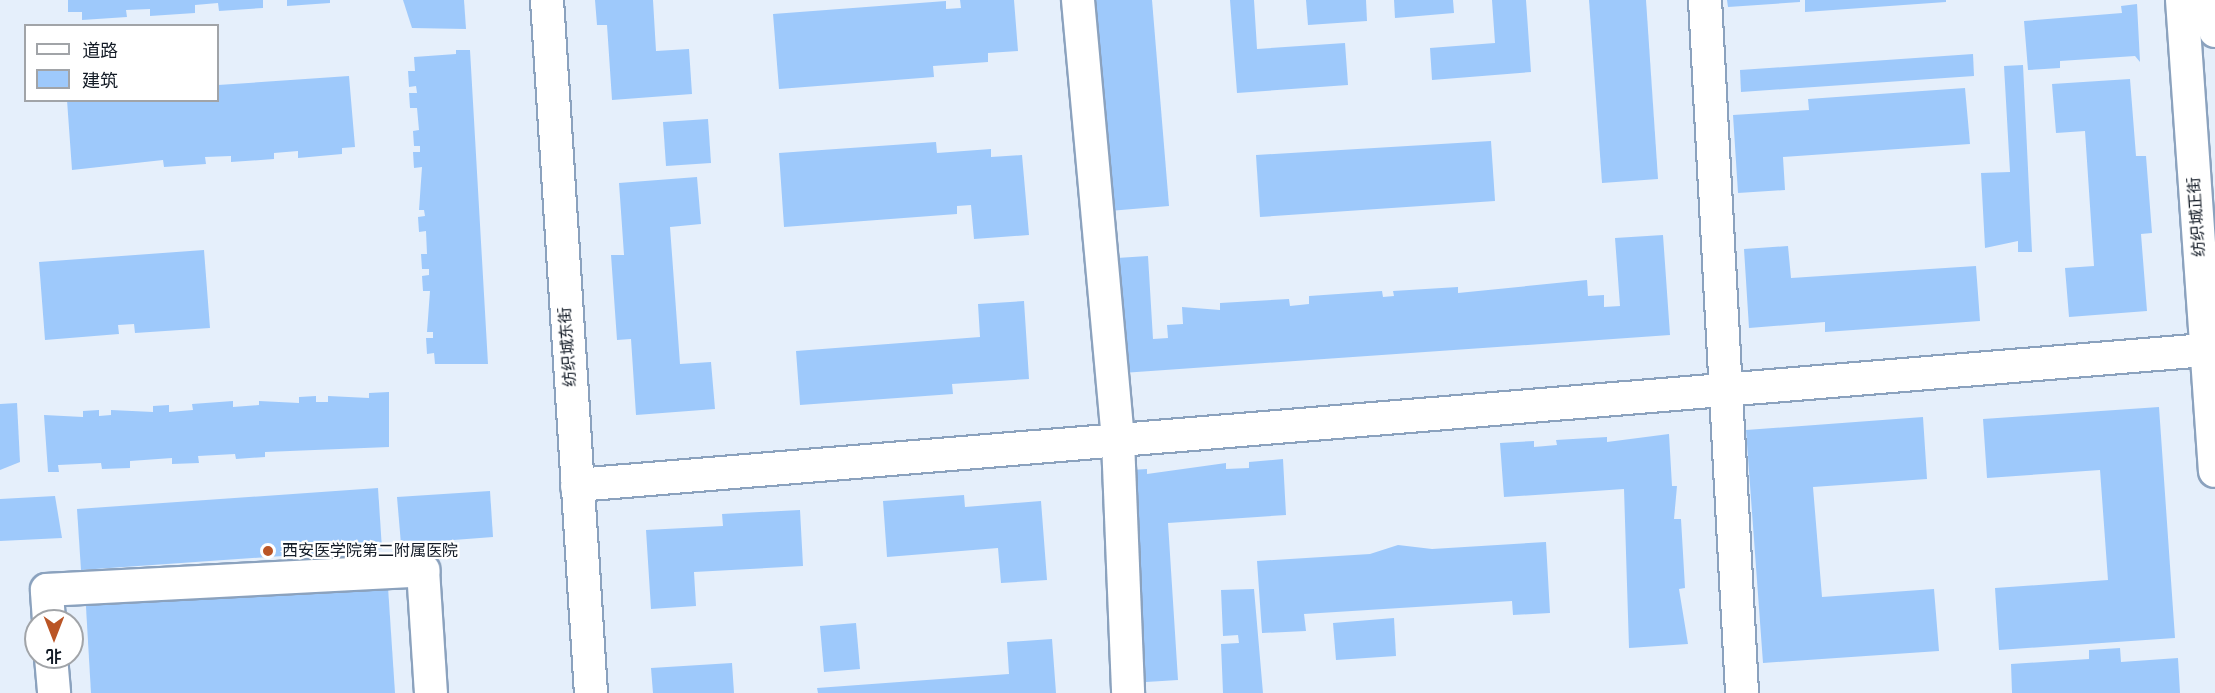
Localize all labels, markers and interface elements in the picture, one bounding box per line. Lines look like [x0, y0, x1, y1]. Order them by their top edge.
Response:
legend [24, 24, 219, 102]
text: 道路 [82, 40, 118, 62]
text: 建筑 [82, 70, 118, 92]
street label: 纺织城正街 [2185, 176, 2209, 258]
street label: 纺织城东街 [556, 306, 580, 388]
place label: 西安医学院第二附属医院 [282, 541, 458, 561]
marker: 西安医学院第二附属医院 [259, 542, 277, 560]
north arrow [24, 609, 84, 669]
text: 北 [46, 646, 62, 665]

